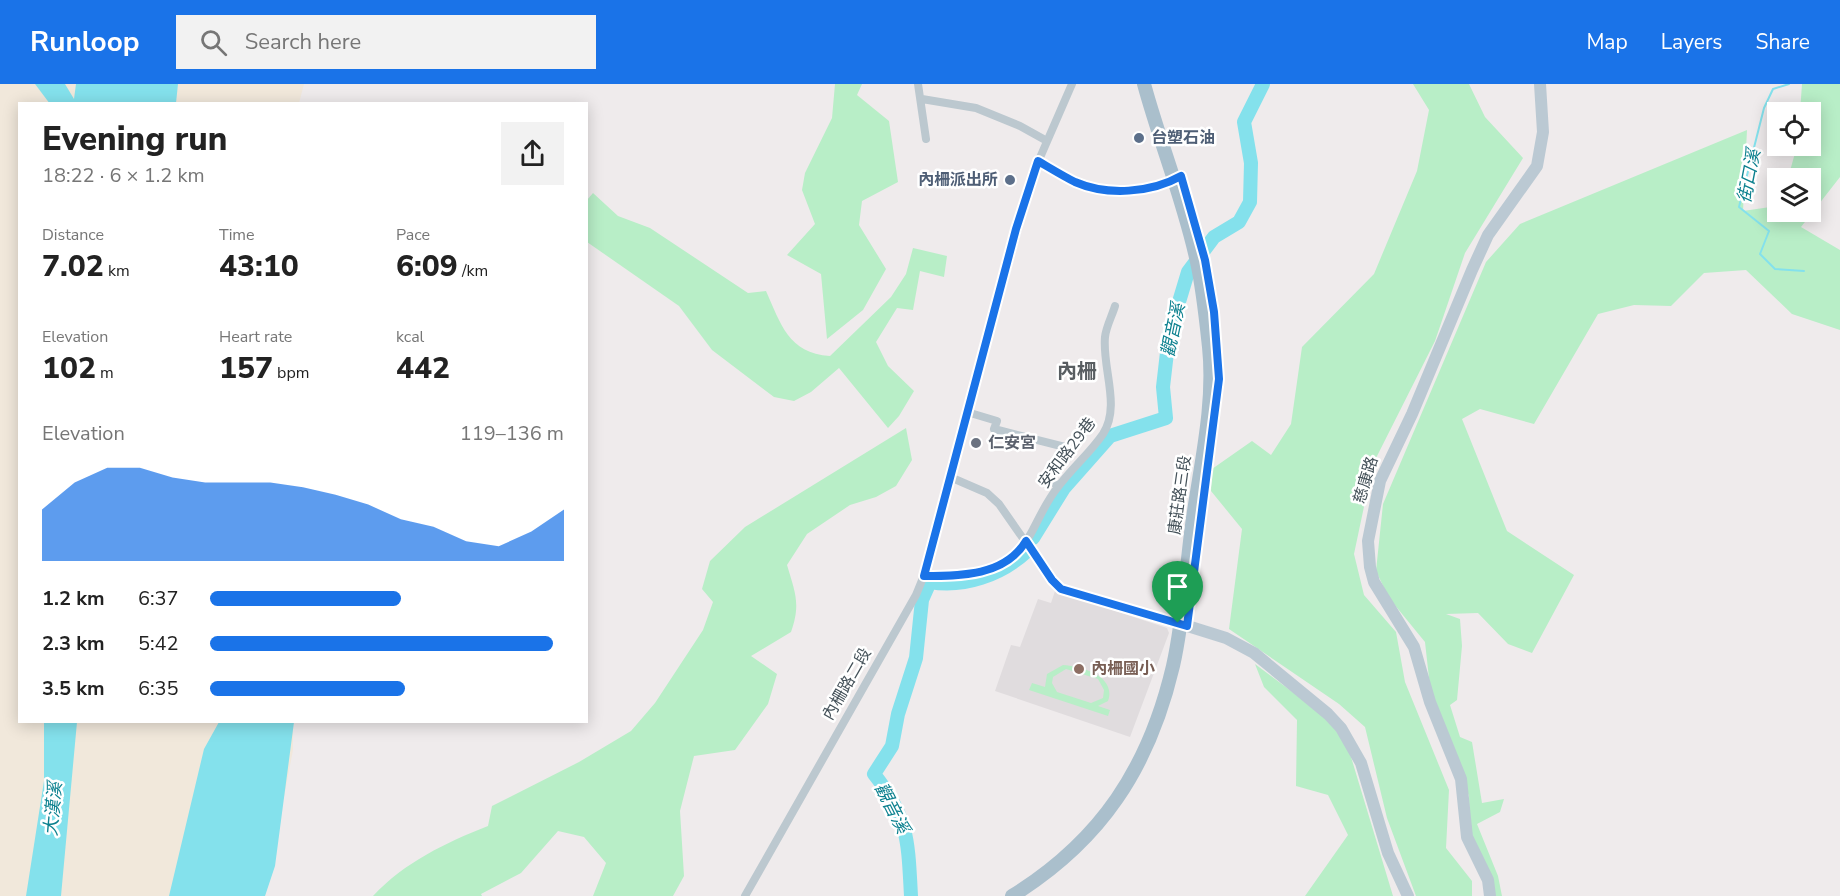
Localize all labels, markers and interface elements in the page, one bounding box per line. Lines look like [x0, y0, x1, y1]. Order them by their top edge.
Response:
search box [176, 15, 596, 69]
text: Runloop [30, 23, 140, 61]
icon: search [197, 26, 230, 59]
text: Search here [245, 27, 361, 57]
text: Map [1586, 28, 1628, 56]
text: Layers [1661, 28, 1722, 56]
text: Share [1755, 28, 1810, 56]
map controls [1767, 102, 1821, 222]
button: locate [1767, 102, 1821, 156]
text: Evening run [42, 117, 227, 162]
button: share [501, 122, 564, 185]
place label: 台塑石油 [1151, 127, 1215, 149]
marker: 台塑石油 [1132, 131, 1146, 145]
water label: 街口溪 [1732, 144, 1767, 205]
text: 18:22 · 6 × 1.2 km [42, 162, 205, 189]
button: layers [1767, 168, 1821, 222]
place label: 內柵派出所 [918, 169, 998, 191]
marker: 內柵派出所 [1003, 173, 1017, 187]
text: Distance [42, 224, 104, 246]
text: Time [219, 224, 255, 246]
text: Pace [396, 224, 430, 246]
text: 7.02 [42, 246, 104, 287]
text: 43:10 [219, 246, 299, 287]
text: 6:09 [396, 246, 458, 287]
text: km [104, 260, 130, 282]
text: /km [458, 260, 488, 282]
water label: 觀音溪 [1156, 298, 1191, 359]
text: Elevation [42, 326, 108, 348]
text: Heart rate [219, 326, 292, 348]
text: kcal [396, 326, 424, 348]
text: 102 [42, 348, 96, 389]
text: 157 [219, 348, 273, 389]
text: 442 [396, 348, 450, 389]
district label: 內柵 [1057, 358, 1097, 385]
text: m [96, 362, 114, 384]
text: bpm [273, 362, 309, 384]
street label: 安和路29巷 [1033, 413, 1101, 493]
text: Elevation [42, 420, 125, 447]
text: 119–136 m [460, 420, 564, 447]
place label: 仁安宮 [988, 432, 1036, 454]
marker: 仁安宮 [969, 436, 983, 450]
street label: 康莊路三段 [1164, 454, 1196, 536]
street label: 慈康路 [1348, 454, 1384, 506]
pin [1152, 561, 1203, 623]
icon: arrive [1161, 570, 1194, 603]
text: 1.2 km [42, 585, 105, 612]
text: 6:37 [138, 585, 179, 612]
text: 2.3 km [42, 630, 105, 657]
text: 5:42 [138, 630, 179, 657]
street label: 內柵路二段 [817, 644, 877, 724]
place label: 內柵國小 [1091, 658, 1155, 680]
marker: 內柵國小 [1072, 662, 1086, 676]
text: 3.5 km [42, 675, 105, 702]
text: 6:35 [138, 675, 179, 702]
water label: 大漢溪 [39, 778, 68, 837]
water label: 觀音溪 [869, 778, 916, 840]

